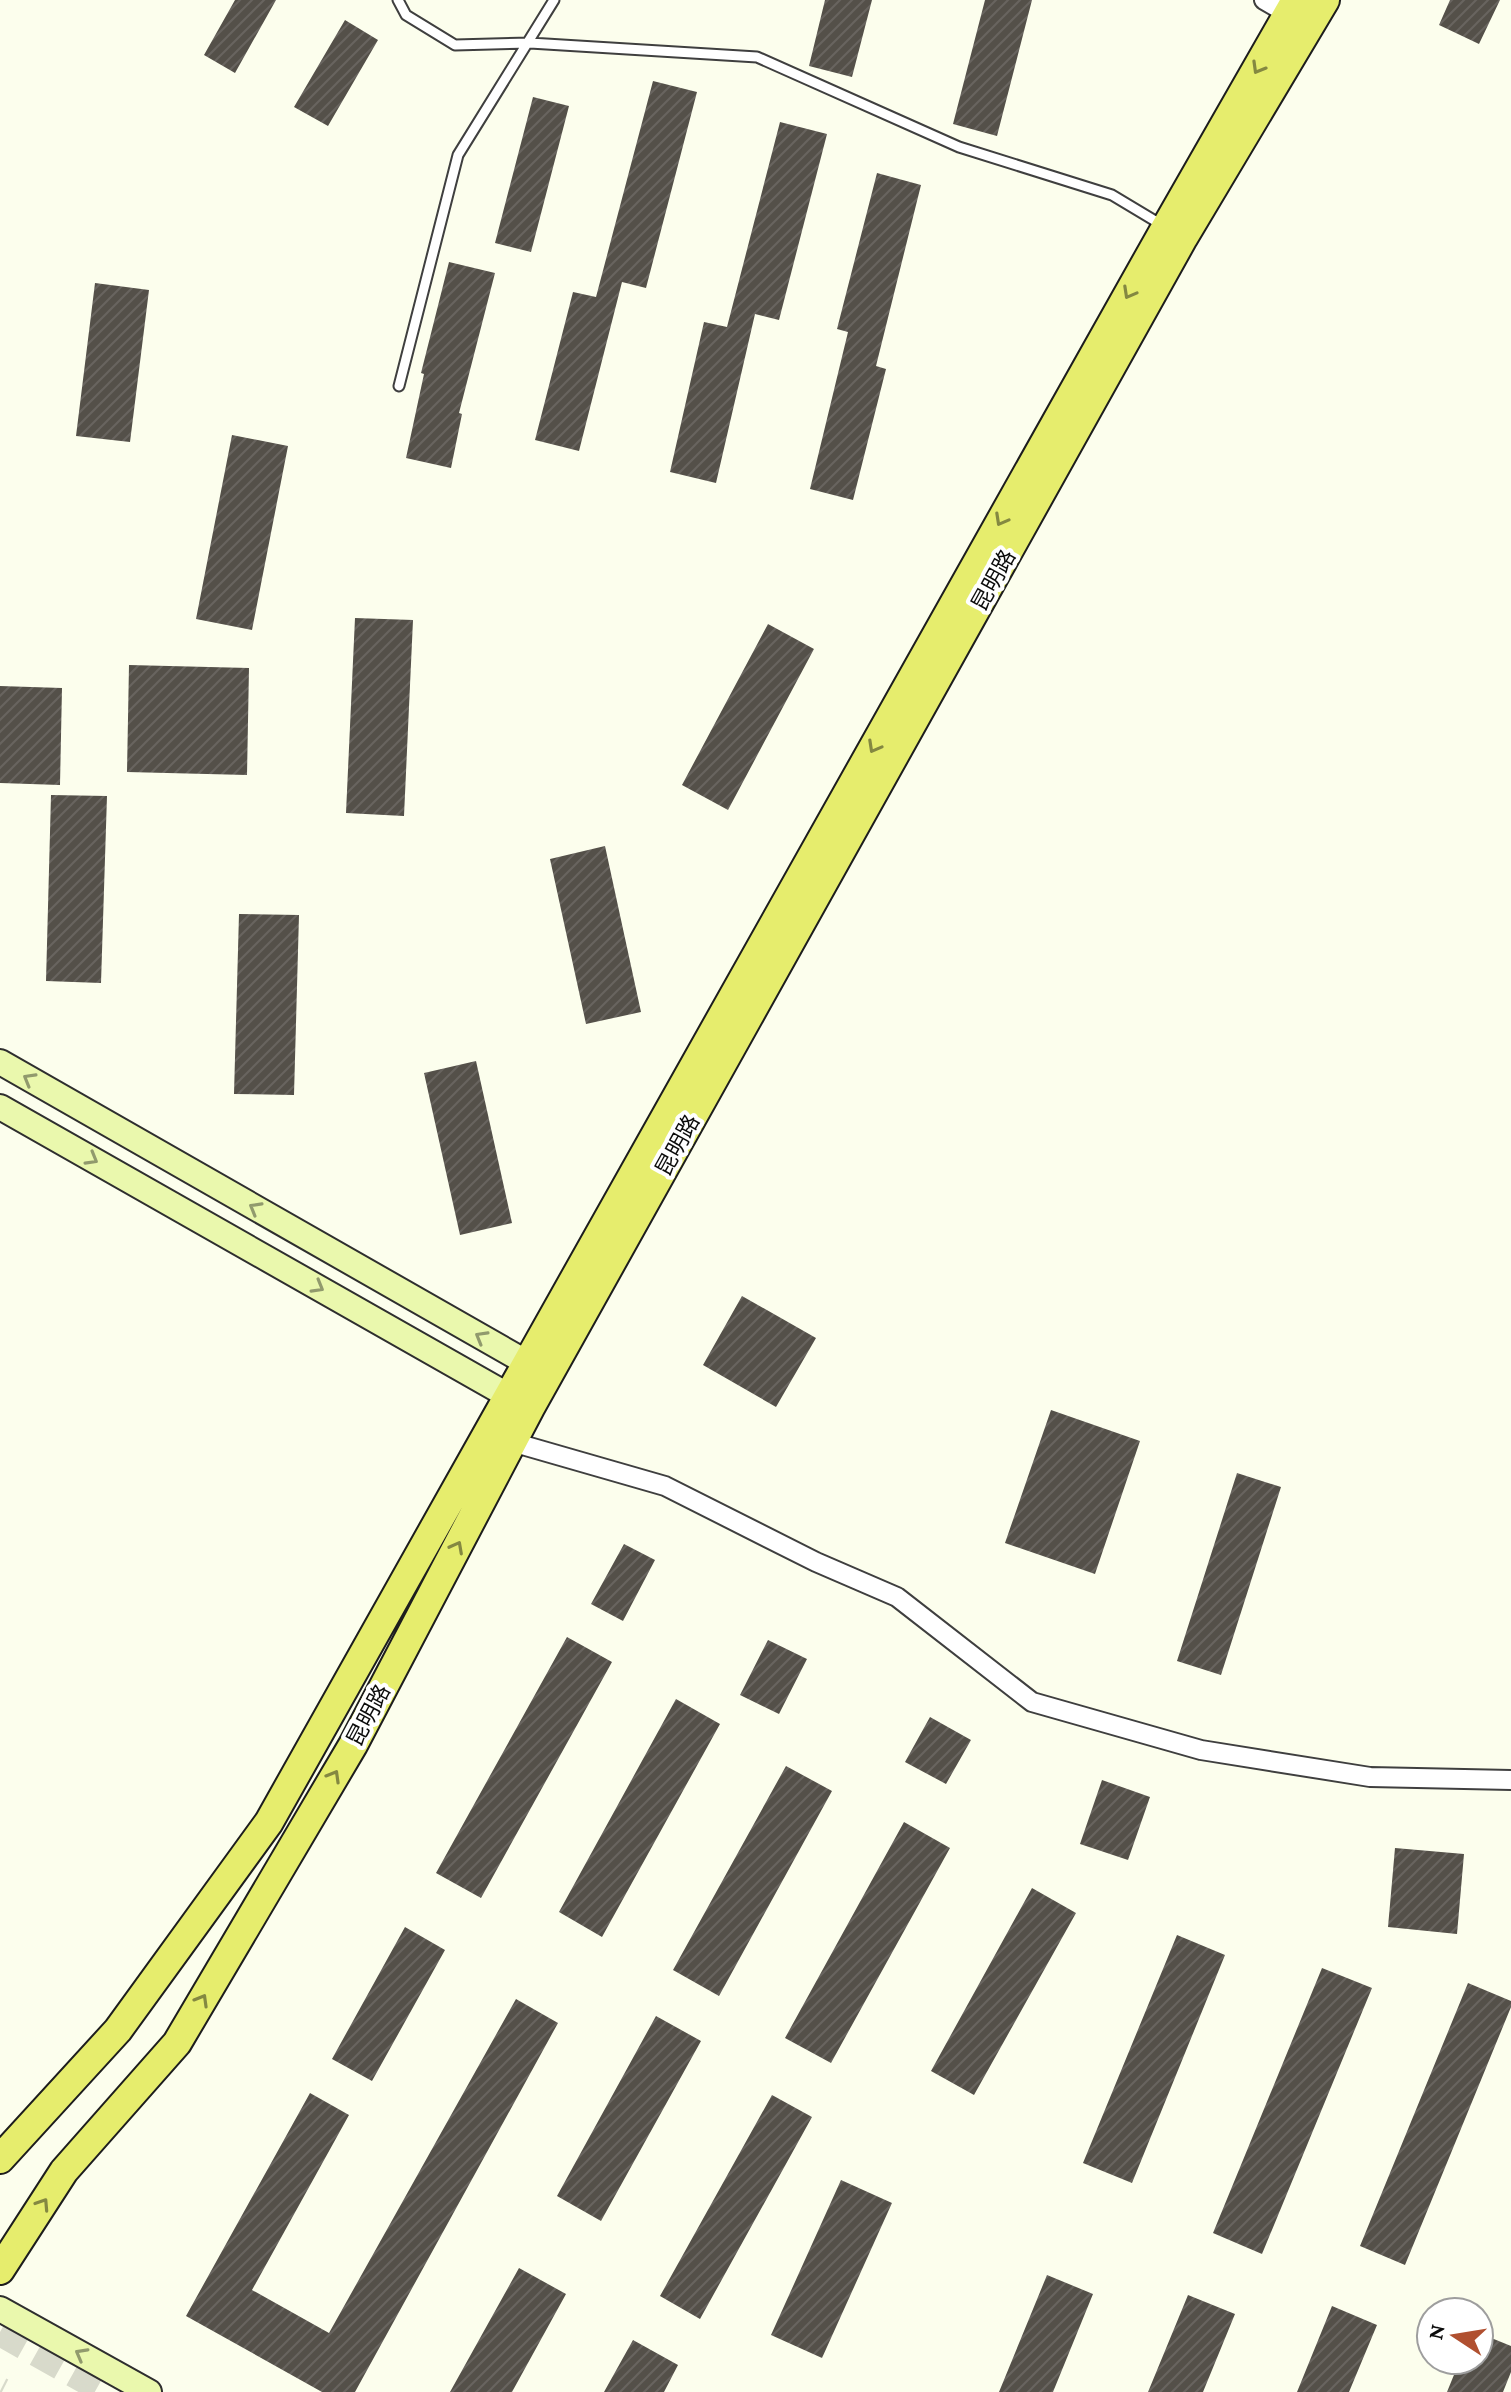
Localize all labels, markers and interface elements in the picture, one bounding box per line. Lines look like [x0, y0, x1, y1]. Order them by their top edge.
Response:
one-way arrow [1252, 59, 1268, 74]
one-way arrow [1123, 285, 1138, 300]
one-way arrow [995, 511, 1011, 526]
street label: 昆明路 [967, 545, 1020, 615]
one-way arrow [868, 738, 884, 753]
one-way arrow [24, 1073, 38, 1089]
street label: 昆明路 [651, 1110, 704, 1180]
one-way arrow [83, 1149, 98, 1165]
one-way arrow [249, 1202, 264, 1218]
one-way arrow [309, 1277, 324, 1293]
one-way arrow [475, 1331, 490, 1347]
one-way arrow [447, 1541, 462, 1555]
street label: 昆明路 [342, 1680, 395, 1750]
one-way arrow [324, 1770, 340, 1785]
one-way arrow [192, 1994, 208, 2009]
one-way arrow [33, 2199, 48, 2213]
north arrow [1415, 2296, 1495, 2376]
text: N [1422, 2322, 1450, 2342]
one-way arrow [75, 2348, 90, 2364]

